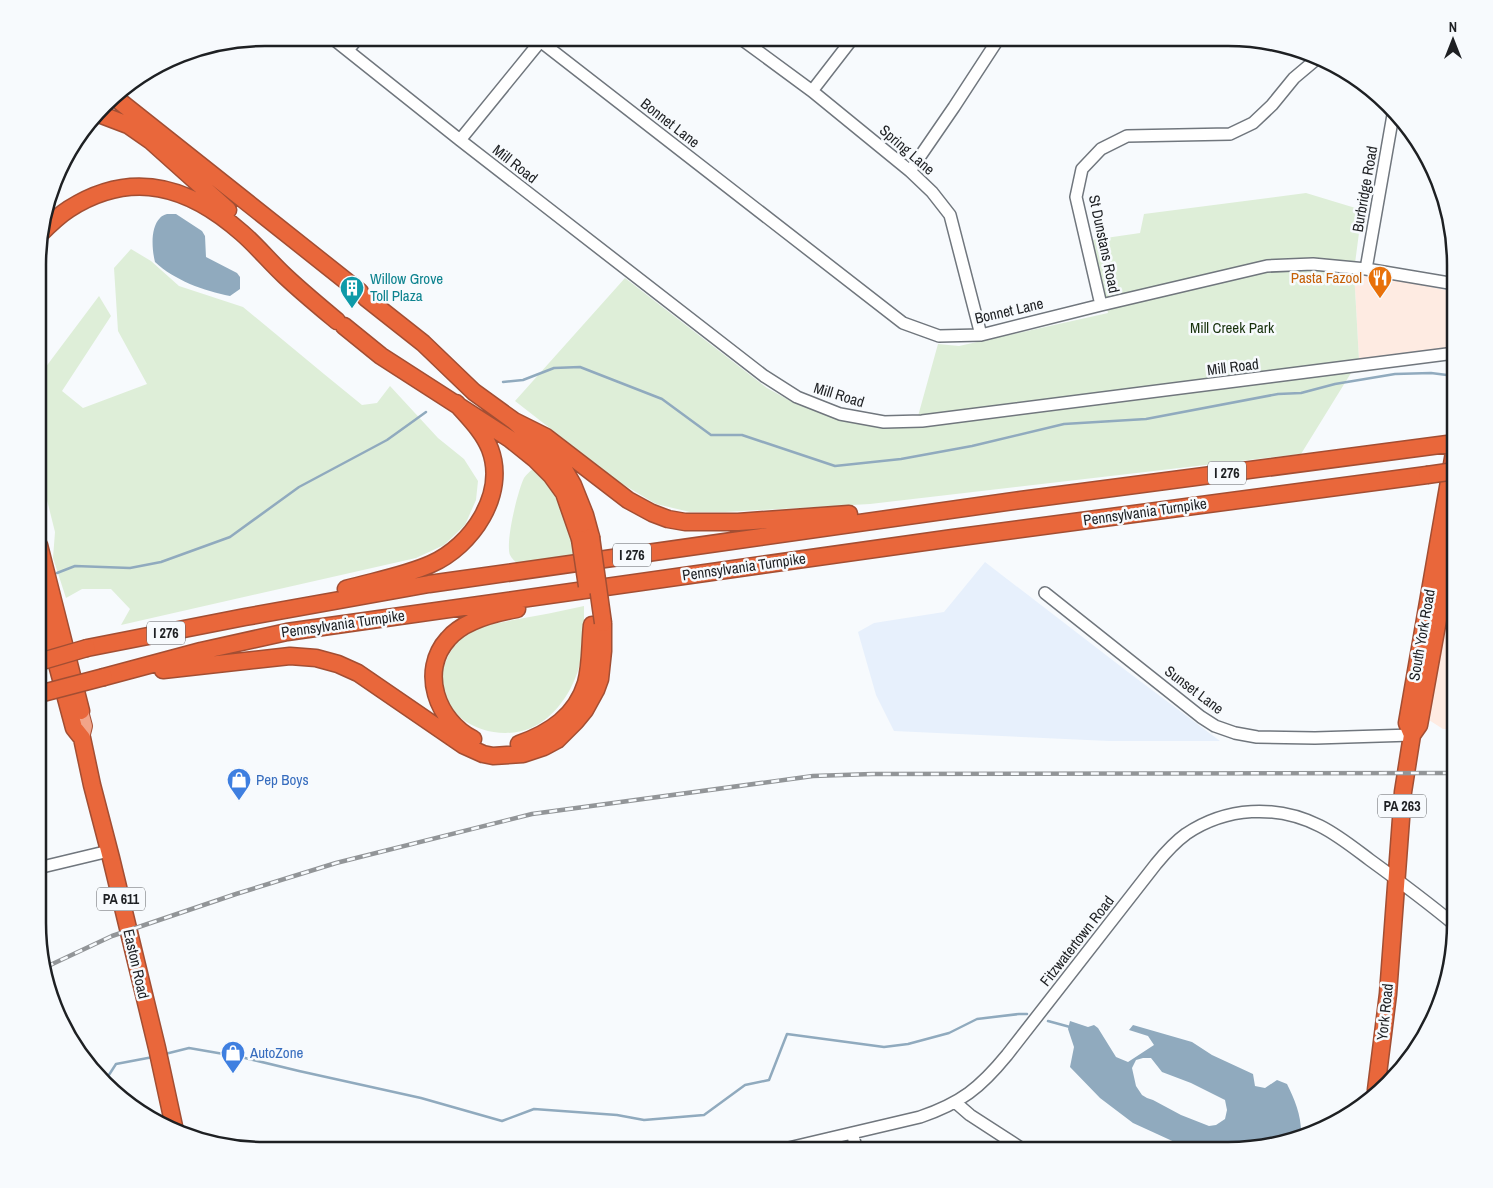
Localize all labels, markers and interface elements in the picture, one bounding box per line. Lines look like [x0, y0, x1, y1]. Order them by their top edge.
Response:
north arrow [1428, 15, 1478, 65]
text: N [1449, 18, 1457, 36]
street label: Bonnet Lane [636, 93, 704, 152]
street label: Spring Lane [875, 120, 940, 180]
street label: Mill Road [488, 139, 542, 188]
street label: Burbridge Road [1347, 144, 1382, 233]
street label: St Dunstans Road [1084, 193, 1125, 295]
restaurant icon: Pasta Fazool [1367, 265, 1393, 299]
place label: Pasta Fazool [1291, 267, 1362, 288]
place label: Willow Grove Toll Plaza [370, 268, 443, 306]
building icon: Willow Grove Toll Plaza [339, 275, 365, 309]
street label: Bonnet Lane [973, 292, 1045, 329]
park label: Mill Creek Park [1190, 317, 1275, 338]
street label: Mill Road [1206, 353, 1260, 380]
street label: Mill Road [811, 377, 867, 412]
road number: I 276 [1208, 462, 1246, 484]
street label: Pennsylvania Turnpike [1082, 492, 1208, 531]
road number: I 276 [613, 544, 651, 566]
street label: Pennsylvania Turnpike [681, 547, 807, 586]
street label: South York Road [1403, 588, 1440, 682]
street label: Pennsylvania Turnpike [280, 604, 406, 643]
road number: I 276 [147, 622, 185, 644]
street label: Sunset Lane [1160, 660, 1228, 719]
shop icon: Pep Boys [226, 767, 252, 801]
place label: Pep Boys [256, 769, 309, 790]
road number: PA 263 [1378, 794, 1426, 818]
road number: PA 611 [97, 888, 145, 911]
street label: Fitzwatertown Road [1035, 891, 1119, 990]
street label: Easton Road [118, 927, 155, 1001]
street label: York Road [1371, 982, 1398, 1041]
shop icon: AutoZone [220, 1040, 246, 1074]
place label: AutoZone [249, 1042, 304, 1063]

